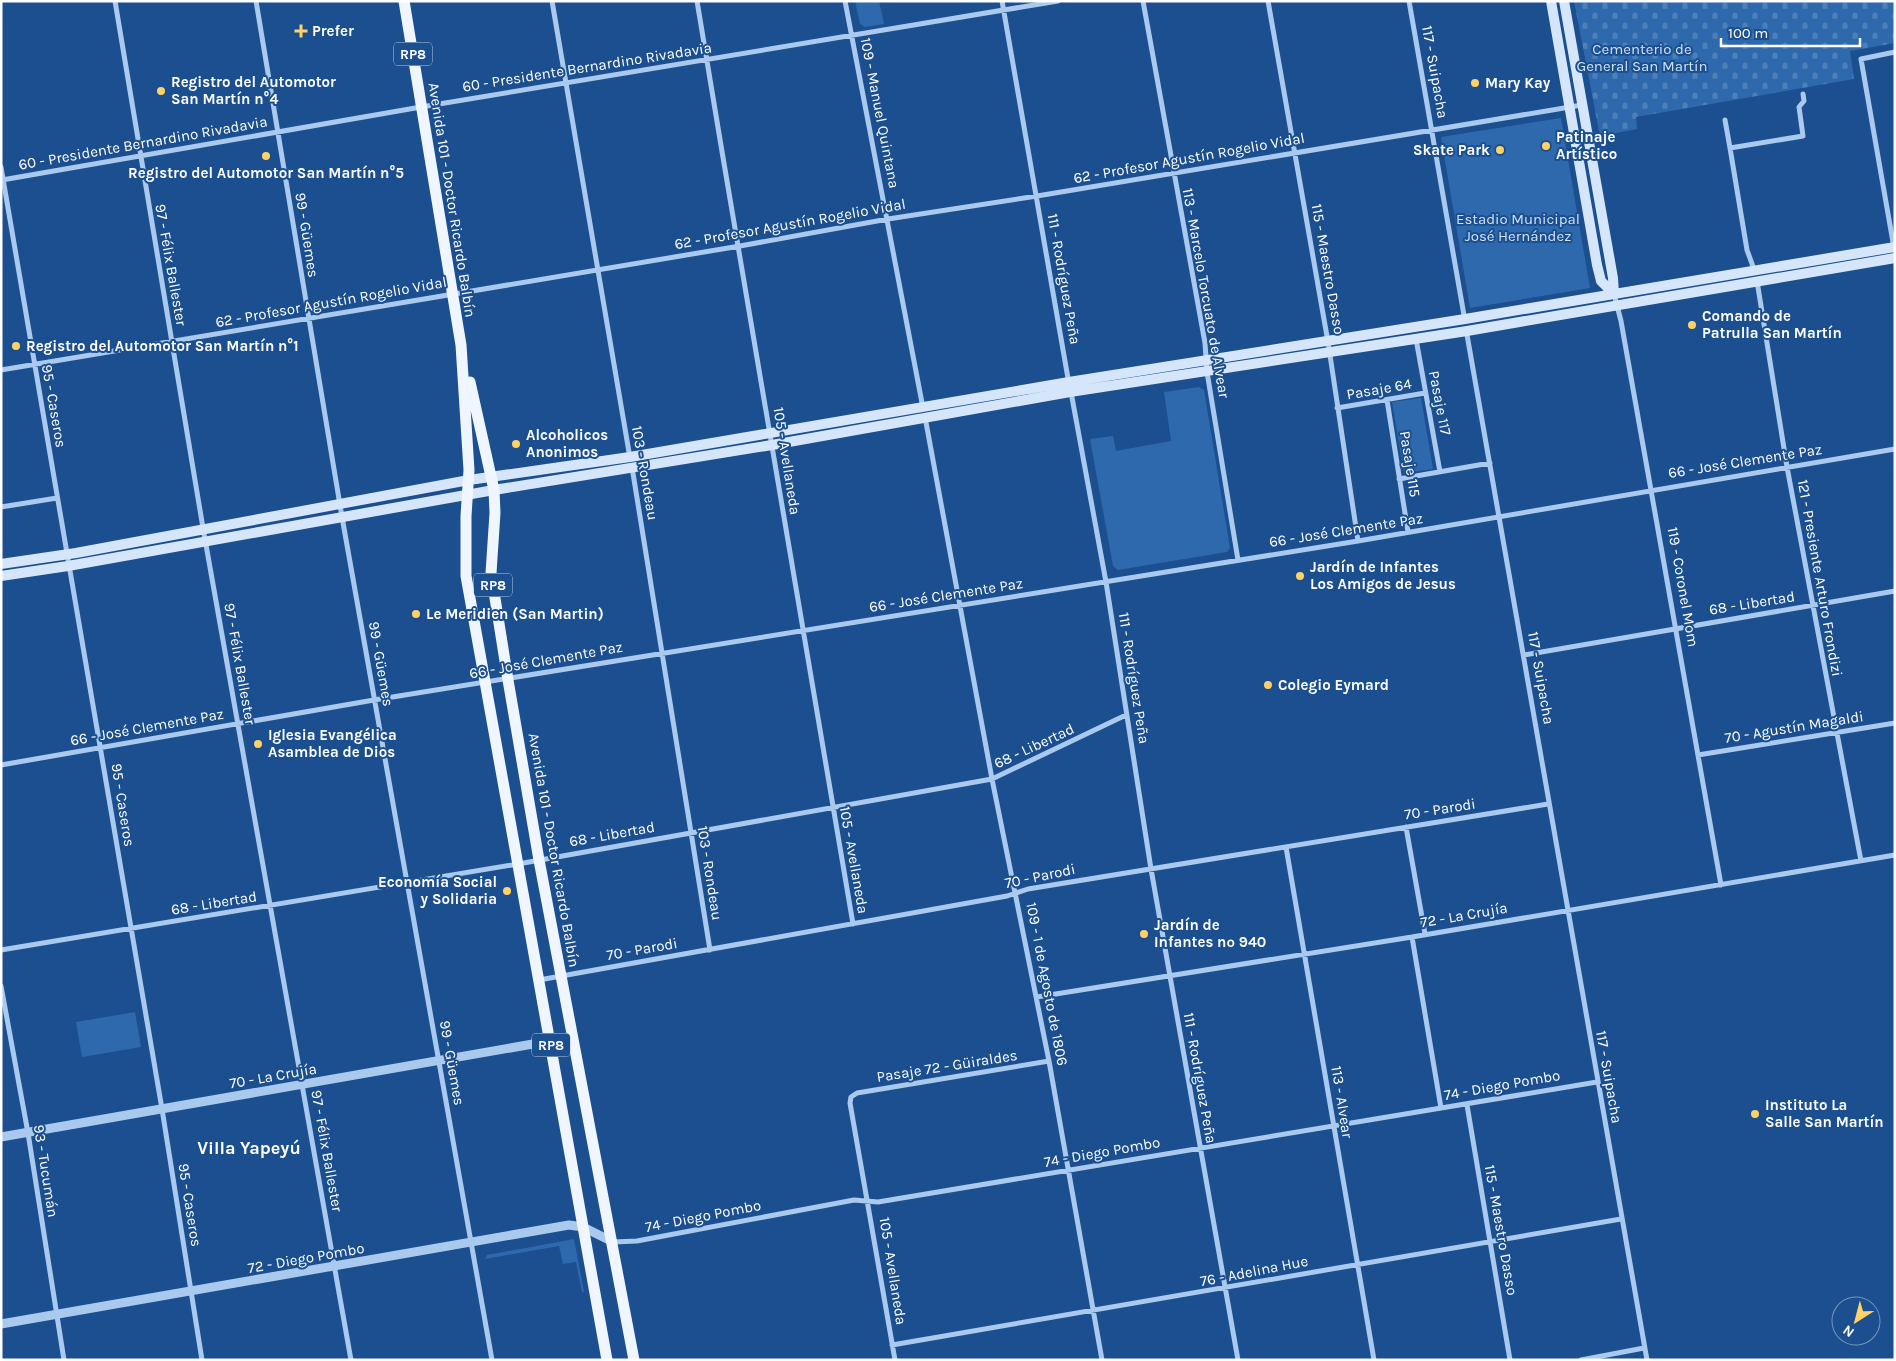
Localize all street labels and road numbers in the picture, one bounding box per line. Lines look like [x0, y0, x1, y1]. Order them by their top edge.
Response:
street label: 117 - Suipacha [1418, 24, 1452, 120]
street label: 109 - Manuel Quintana [857, 36, 903, 190]
street label: 60 - Presidente Bernardino Rivadavia [461, 38, 713, 96]
road number: RP8 [394, 42, 432, 66]
street label: Avenida 101 - Doctor Ricardo Balbín [425, 81, 479, 319]
street label: 60 - Presidente Bernardino Rivadavia [17, 112, 269, 174]
street label: 62 - Profesor Agustín Rogelio Vidal [1072, 129, 1306, 187]
street label: 113 - Marcelo Torcuato de Alvear [1179, 186, 1233, 400]
street label: 99 - Güemes [291, 191, 323, 279]
street label: 62 - Profesor Agustín Rogelio Vidal [673, 195, 907, 253]
street label: 115 - Maestro Dasso [1308, 202, 1348, 336]
street label: 97 - Félix Ballester [151, 203, 191, 328]
street label: 111 - Rodríguez Peña [1044, 212, 1084, 346]
street label: 62 - Profesor Agustín Rogelio Vidal [214, 273, 448, 331]
street label: 95 - Caseros [38, 363, 70, 449]
street label: Pasaje 117 [1425, 369, 1455, 437]
street label: Pasaje 64 [1345, 374, 1413, 404]
street label: 105 - Avellaneda [770, 406, 804, 516]
street label: 103 - Rondeau [628, 424, 662, 522]
street label: Pasaje 115 [1396, 429, 1424, 499]
street label: 66 - José Clemente Paz [1667, 440, 1823, 482]
street label: 121 - Presiente Arturo Frondizi [1794, 478, 1846, 678]
street label: 66 - José Clemente Paz [1268, 509, 1424, 551]
street label: 119 - Coronel Mom [1664, 526, 1702, 648]
road number: RP8 [474, 574, 512, 596]
street label: 66 - José Clemente Paz [868, 574, 1024, 616]
street label: 68 - Libertad [1708, 587, 1796, 619]
street label: 97 - Félix Ballester [220, 602, 260, 727]
street label: 111 - Rodríguez Peña [1115, 611, 1153, 745]
street label: 99 - Güemes [365, 620, 397, 708]
street label: 117 - Suipacha [1524, 630, 1558, 726]
street label: 66 - José Clemente Paz [468, 638, 624, 682]
street label: 66 - José Clemente Paz [69, 705, 225, 749]
street label: 70 - Agustín Magaldi [1723, 707, 1865, 747]
street label: 68 - Libertad [991, 720, 1077, 772]
street label: Avenida 101 - Doctor Ricardo Balbín [525, 731, 583, 969]
street label: 95 - Caseros [108, 762, 138, 848]
street label: 70 - Parodi [1403, 794, 1477, 824]
street label: 105 - Avellaneda [836, 805, 872, 915]
street label: 68 - Libertad [568, 818, 656, 850]
street label: 103 - Rondeau [694, 824, 726, 922]
street label: 70 - Parodi [1003, 860, 1077, 892]
street label: 68 - Libertad [170, 887, 258, 919]
street label: 72 - La Crujía [1419, 898, 1509, 932]
street label: 109 - 1 de Agosto de 1806 [1022, 901, 1072, 1067]
street label: 70 - Parodi [605, 934, 679, 964]
street label: 111 - Rodríguez Peña [1180, 1011, 1220, 1145]
street label: 99 - Güemes [436, 1019, 468, 1107]
street label: 117 - Suipacha [1592, 1029, 1626, 1125]
road number: RP8 [532, 1034, 570, 1056]
street label: Pasaje 72 - Güiraldes [875, 1046, 1019, 1086]
street label: 70 - La Crujía [228, 1059, 318, 1093]
street label: 113 - Alvear [1327, 1065, 1357, 1140]
street label: 74 - Diego Pombo [1442, 1066, 1562, 1104]
street label: 97 - Félix Ballester [307, 1089, 347, 1214]
street label: 93 - Tucumán [30, 1123, 62, 1219]
street label: 74 - Diego Pombo [1042, 1133, 1162, 1171]
street label: 95 - Caseros [175, 1162, 205, 1248]
street label: 115 - Maestro Dasso [1481, 1163, 1521, 1297]
street label: 74 - Diego Pombo [644, 1196, 762, 1236]
street label: 105 - Avellaneda [876, 1216, 910, 1326]
street label: 72 - Diego Pombo [246, 1239, 366, 1277]
street label: 76 - Adelina Hue [1199, 1252, 1309, 1290]

